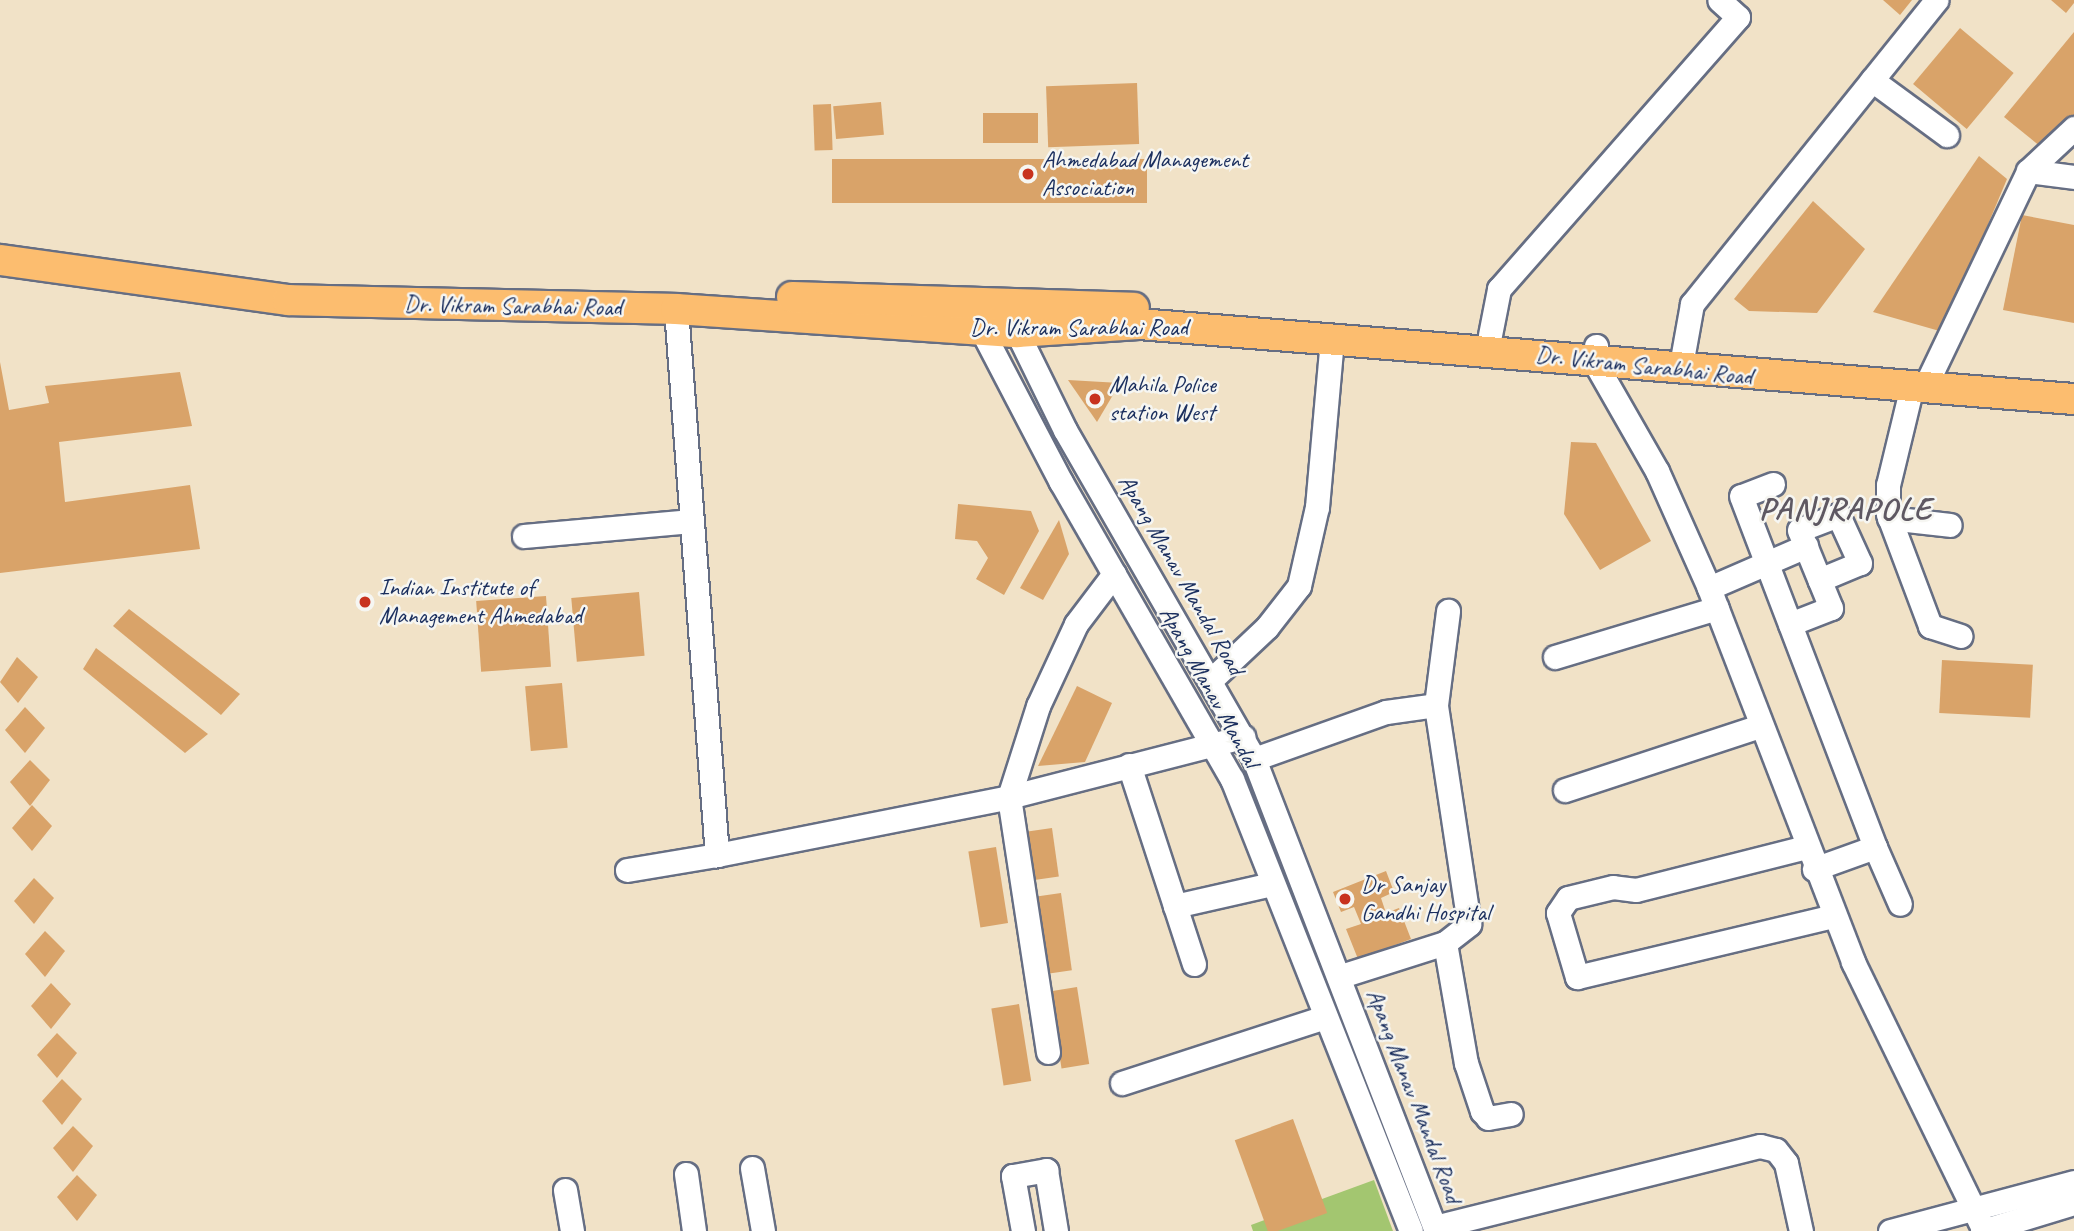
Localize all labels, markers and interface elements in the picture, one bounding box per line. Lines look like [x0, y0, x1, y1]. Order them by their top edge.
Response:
place label: Ahmedabad Management Association [1042, 146, 1247, 202]
marker: Ahmedabad Management Association [1020, 166, 1036, 182]
street label: Dr. Vikram Sarabhai Road [404, 290, 622, 322]
street label: Dr. Vikram Sarabhai Road [970, 314, 1188, 342]
street label: Dr. Vikram Sarabhai Road [1534, 340, 1754, 392]
place label: Mahila Police station West [1109, 371, 1216, 427]
marker: Mahila Police station West [1087, 391, 1103, 407]
street label: Apang Manav Mandal Road [1112, 470, 1250, 680]
district label: PANJRAPOLE [1761, 490, 1931, 528]
place label: Indian Institute of Management Ahmedabad [379, 574, 584, 630]
marker: Indian Institute of Management Ahmedabad [357, 594, 373, 610]
street label: Apang Manav Mandal [1153, 601, 1265, 773]
place label: Dr Sanjay Gandhi Hospital [1361, 871, 1490, 927]
marker: Dr Sanjay Gandhi Hospital [1335, 889, 1355, 909]
street label: Apang Manav Mandal Road [1360, 985, 1468, 1207]

